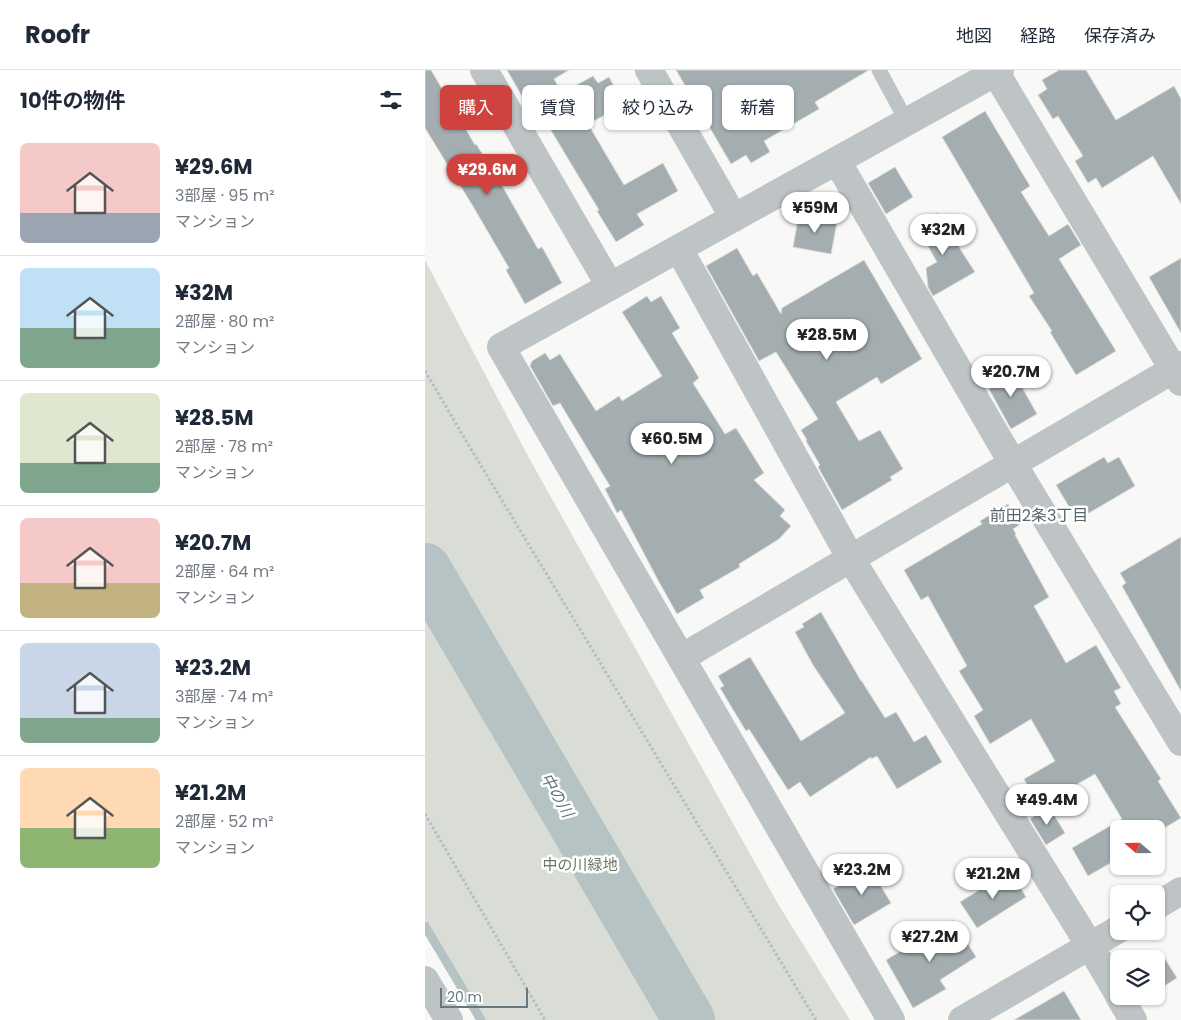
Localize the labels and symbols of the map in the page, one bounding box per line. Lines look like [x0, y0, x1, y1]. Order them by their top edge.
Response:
pin: ¥29.6M [446, 154, 528, 196]
pin: ¥59M [785, 191, 845, 234]
pin: ¥32M [913, 214, 973, 256]
pin: ¥28.5M [786, 318, 868, 361]
pin: ¥20.7M [970, 356, 1052, 398]
pin: ¥60.5M [631, 422, 713, 465]
district label: 前田2条3丁目 [990, 504, 1088, 527]
water label: 中の川 [535, 768, 580, 823]
pin: ¥49.4M [1006, 784, 1088, 826]
north arrow [1110, 820, 1165, 875]
park label: 中の川緑地 [542, 854, 618, 875]
pin: ¥23.2M [821, 854, 903, 896]
pin: ¥21.2M [952, 858, 1034, 900]
pin: ¥27.2M [889, 920, 971, 963]
scale bar [440, 985, 527, 1008]

